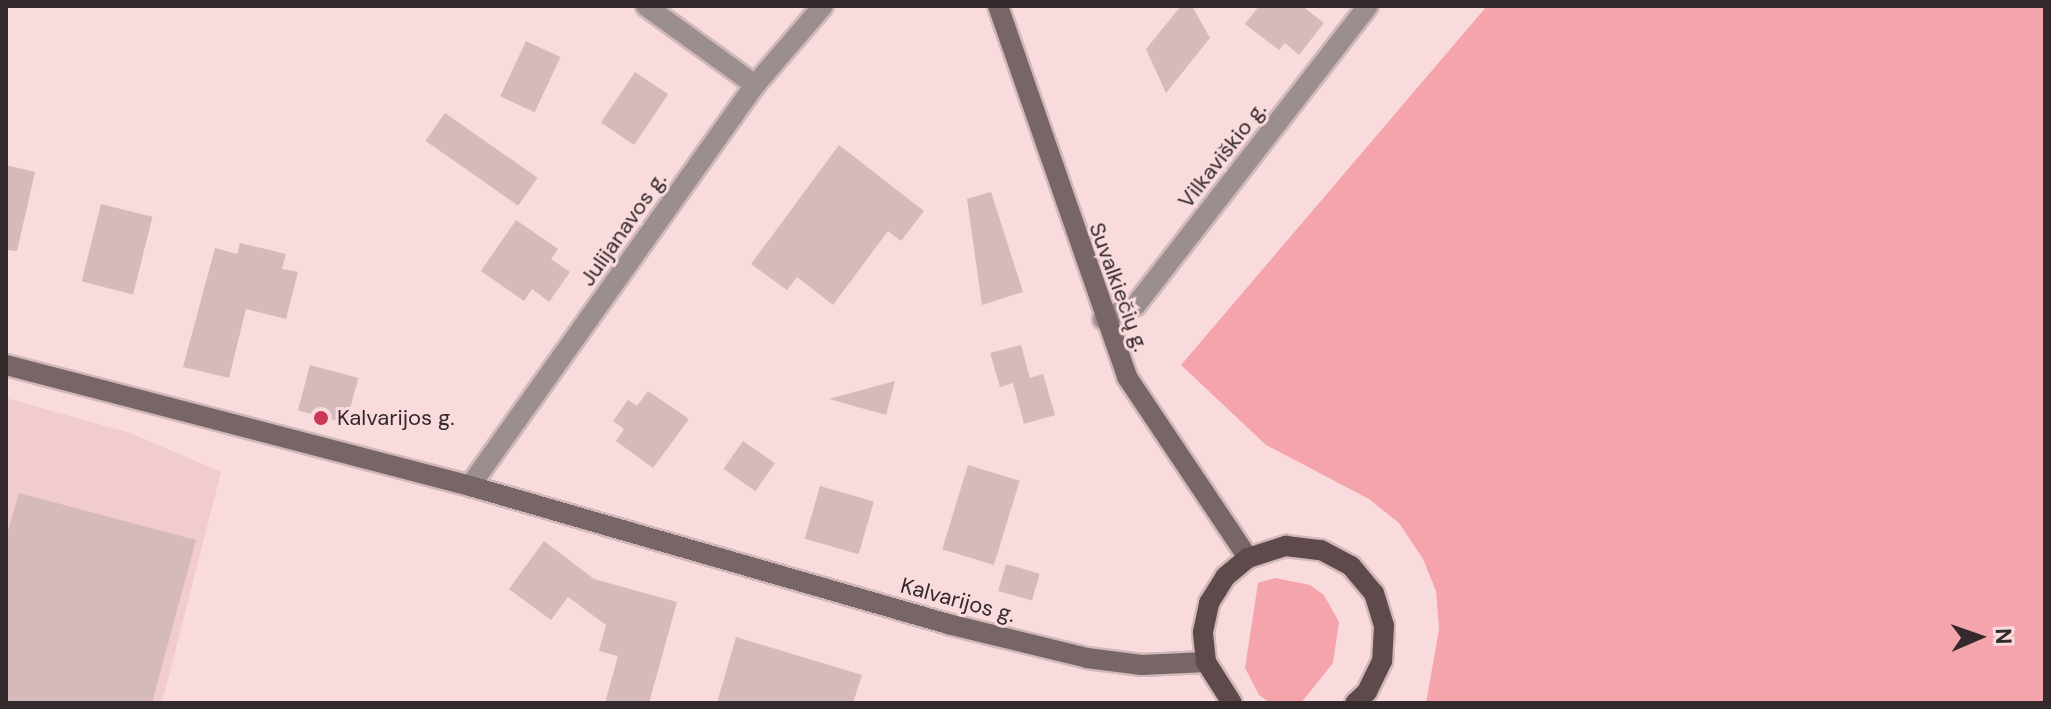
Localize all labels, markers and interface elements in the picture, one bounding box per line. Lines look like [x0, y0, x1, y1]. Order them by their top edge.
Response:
street label: Vilkaviškio g. [1172, 97, 1272, 213]
street label: Julijanavos g. [574, 167, 672, 291]
street label: Suvalkiečių g. [1083, 219, 1155, 355]
place label: Kalvarijos g. [337, 405, 455, 431]
marker: Kalvarijos g. [312, 409, 330, 427]
street label: Kalvarijos g. [898, 572, 1018, 628]
north arrow [1939, 597, 2019, 677]
text: N [1989, 628, 2018, 645]

